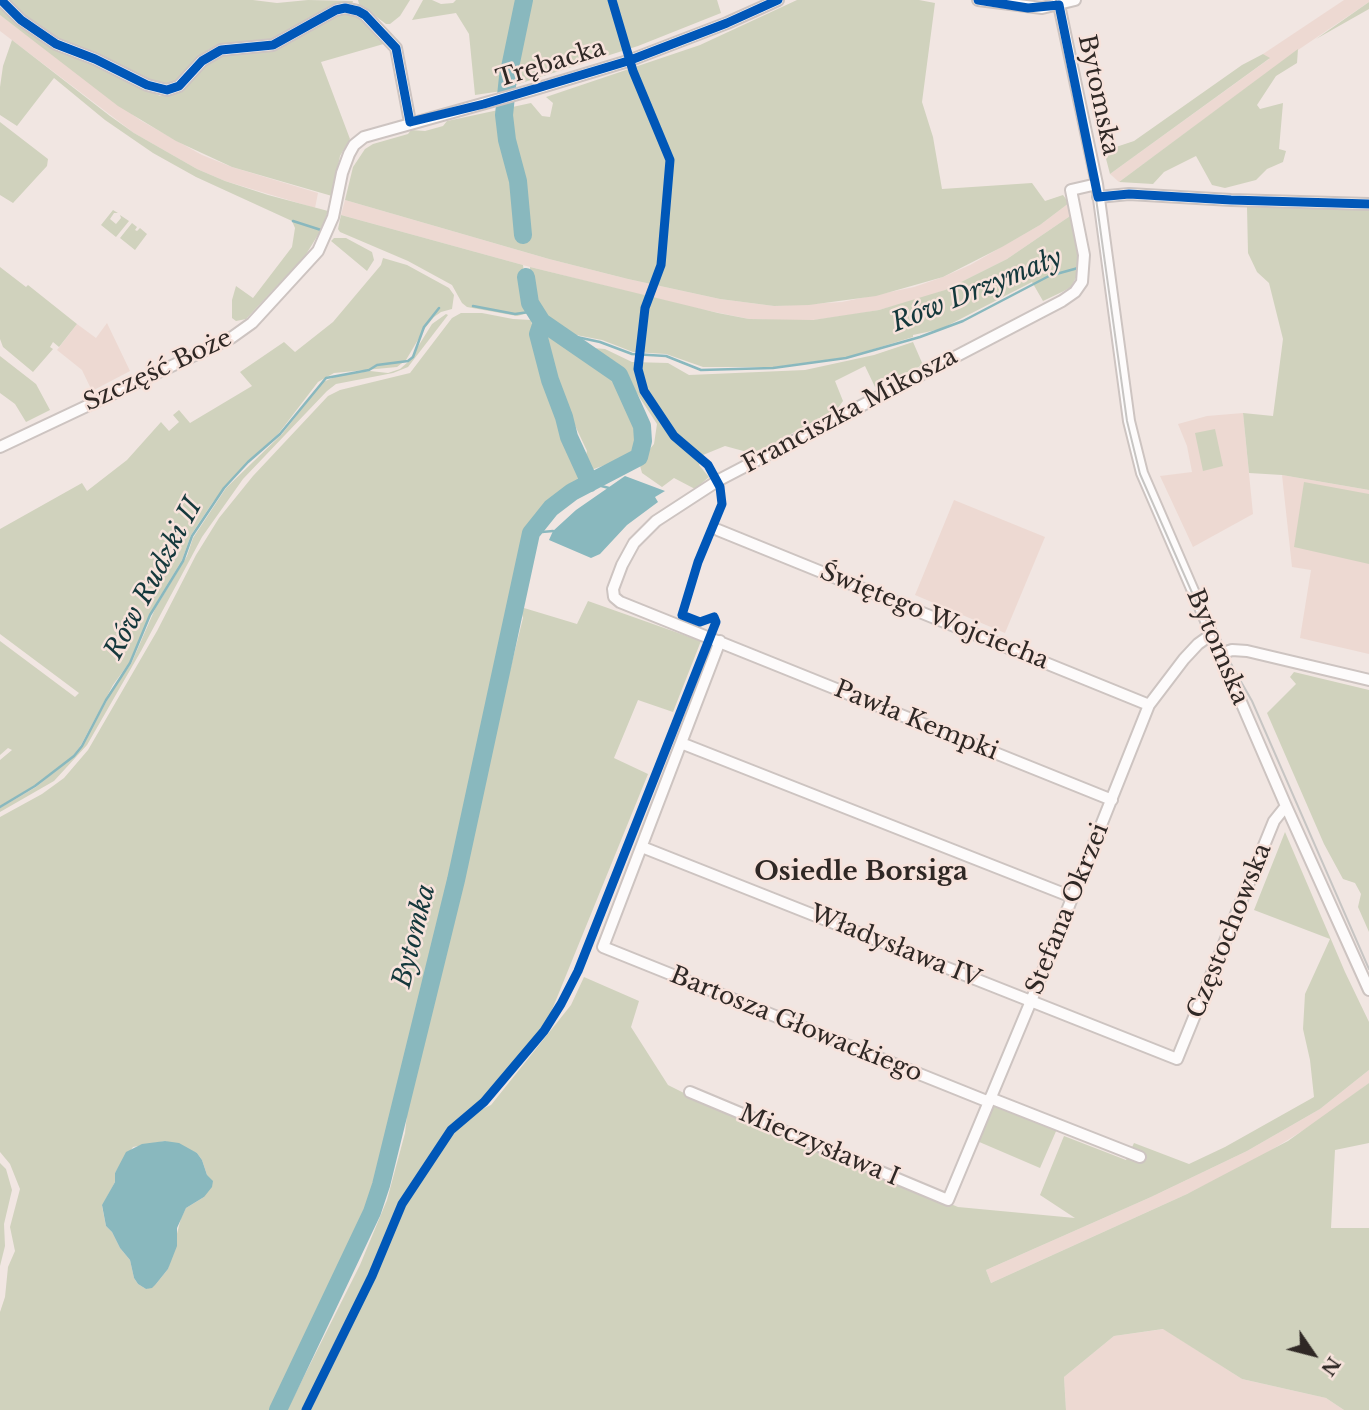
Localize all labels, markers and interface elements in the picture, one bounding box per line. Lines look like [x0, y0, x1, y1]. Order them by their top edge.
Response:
street label: Bytomska [1071, 32, 1125, 158]
street label: Trębacka [493, 34, 609, 94]
water label: Rów Drzymały [887, 243, 1067, 339]
street label: Szczęść Boże [79, 324, 237, 418]
street label: Franciszka Mikosza [738, 342, 962, 480]
water label: Rów Rudzki II [99, 493, 209, 665]
street label: Świętego Wojciecha [816, 558, 1052, 676]
street label: Bytomska [1180, 585, 1254, 709]
street label: Pawła Kempki [830, 675, 1002, 767]
street label: Stefana Okrzei [1021, 819, 1115, 999]
street label: Częstochowska [1182, 839, 1278, 1023]
district label: Osiedle Borsiga [754, 857, 968, 889]
water label: Bytomka [387, 881, 443, 991]
street label: Władysława IV [805, 900, 985, 994]
street label: Bartosza Głowackiego [666, 961, 926, 1089]
street label: Mieczysława I [735, 1099, 903, 1193]
north arrow [1278, 1319, 1348, 1389]
text: N [1316, 1352, 1345, 1380]

